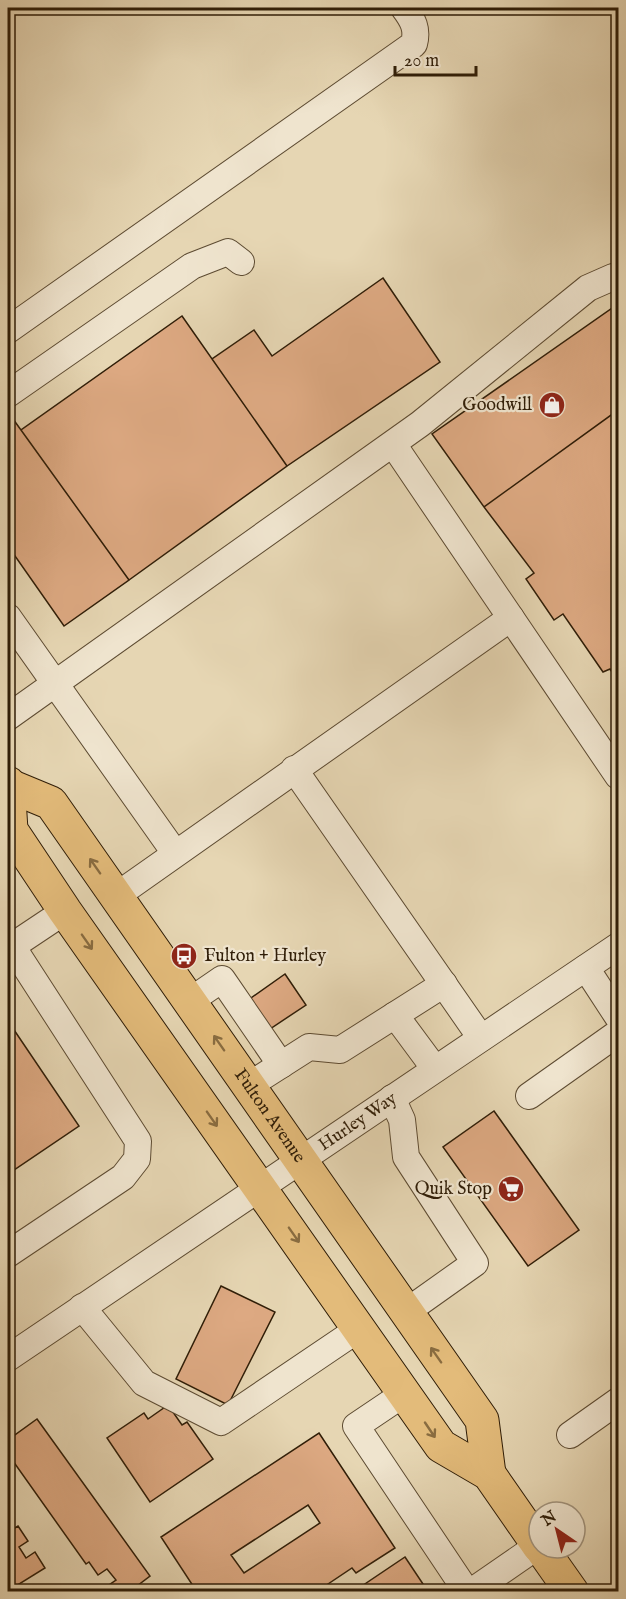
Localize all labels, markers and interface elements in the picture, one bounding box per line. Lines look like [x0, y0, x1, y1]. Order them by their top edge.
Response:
scale bar [395, 39, 476, 77]
text: 20 m [404, 50, 439, 73]
shop icon: Goodwill [537, 390, 567, 420]
place label: Goodwill [462, 394, 532, 417]
one-way arrow [89, 858, 101, 875]
one-way arrow [81, 934, 93, 950]
bus stop icon: Fulton + Hurley [169, 941, 199, 971]
place label: Fulton + Hurley [204, 945, 326, 968]
one-way arrow [213, 1035, 225, 1052]
street label: Fulton Avenue [229, 1064, 310, 1168]
street label: Hurley Way [314, 1087, 401, 1156]
one-way arrow [206, 1110, 218, 1126]
supermarket icon: Quik Stop [496, 1174, 526, 1204]
place label: Quik Stop [415, 1178, 492, 1201]
one-way arrow [288, 1227, 300, 1243]
one-way arrow [430, 1347, 442, 1364]
one-way arrow [424, 1421, 436, 1437]
north arrow [527, 1500, 587, 1560]
text: N [537, 1507, 561, 1532]

